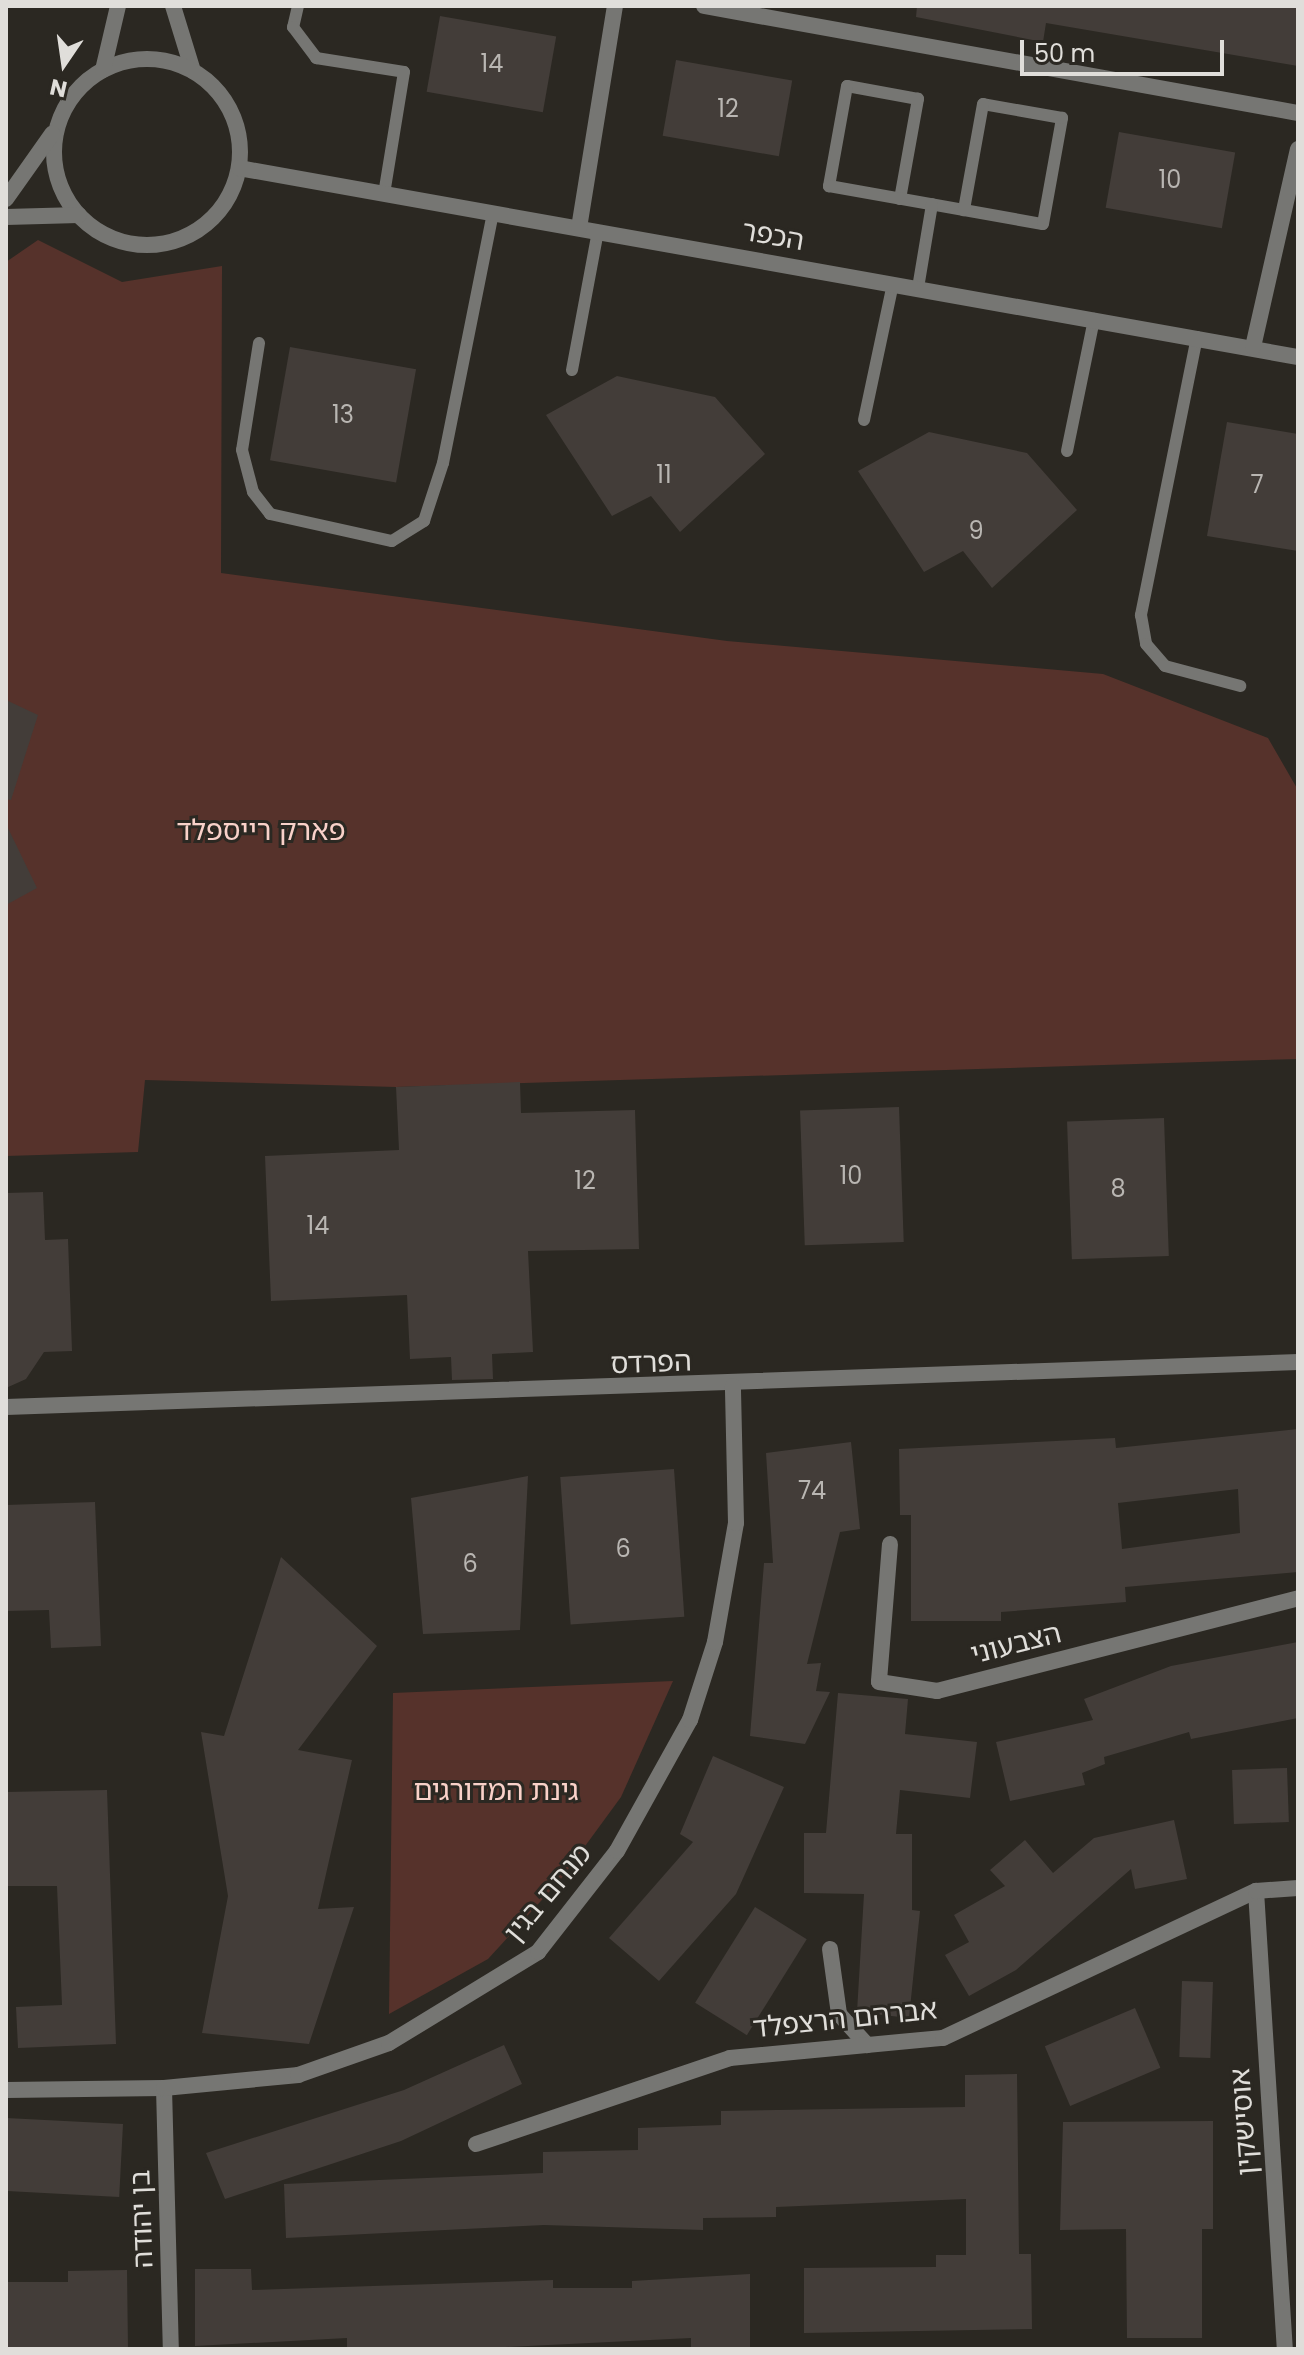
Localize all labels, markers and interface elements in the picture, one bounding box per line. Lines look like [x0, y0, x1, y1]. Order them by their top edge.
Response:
north arrow [24, 24, 104, 104]
scale bar [1024, 24, 1228, 74]
text: 50 m [1034, 37, 1095, 70]
house number: 14 [481, 50, 503, 78]
text: N [47, 71, 70, 105]
house number: 12 [717, 95, 739, 123]
house number: 10 [1159, 166, 1181, 194]
street label: הכפר [739, 214, 807, 258]
house number: 13 [332, 401, 354, 429]
house number: 11 [656, 461, 672, 489]
house number: 7 [1250, 471, 1264, 499]
house number: 9 [968, 517, 984, 545]
park label: פארק רייספלד [176, 814, 346, 848]
house number: 10 [840, 1162, 862, 1190]
house number: 12 [574, 1167, 596, 1195]
house number: 8 [1110, 1175, 1126, 1203]
house number: 14 [307, 1212, 329, 1240]
street label: הפרדס [610, 1345, 692, 1381]
house number: 74 [798, 1477, 826, 1505]
house number: 6 [615, 1535, 631, 1563]
house number: 6 [462, 1550, 478, 1578]
street label: הצבעוני [967, 1617, 1065, 1671]
park label: גינת המדורגים [413, 1774, 579, 1808]
street label: מנחם בגין [497, 1837, 599, 1949]
street label: אברהם הרצפלד [751, 1993, 939, 2045]
street label: אוסישקין [1223, 2067, 1265, 2177]
street label: בן יהודה [123, 2169, 161, 2269]

